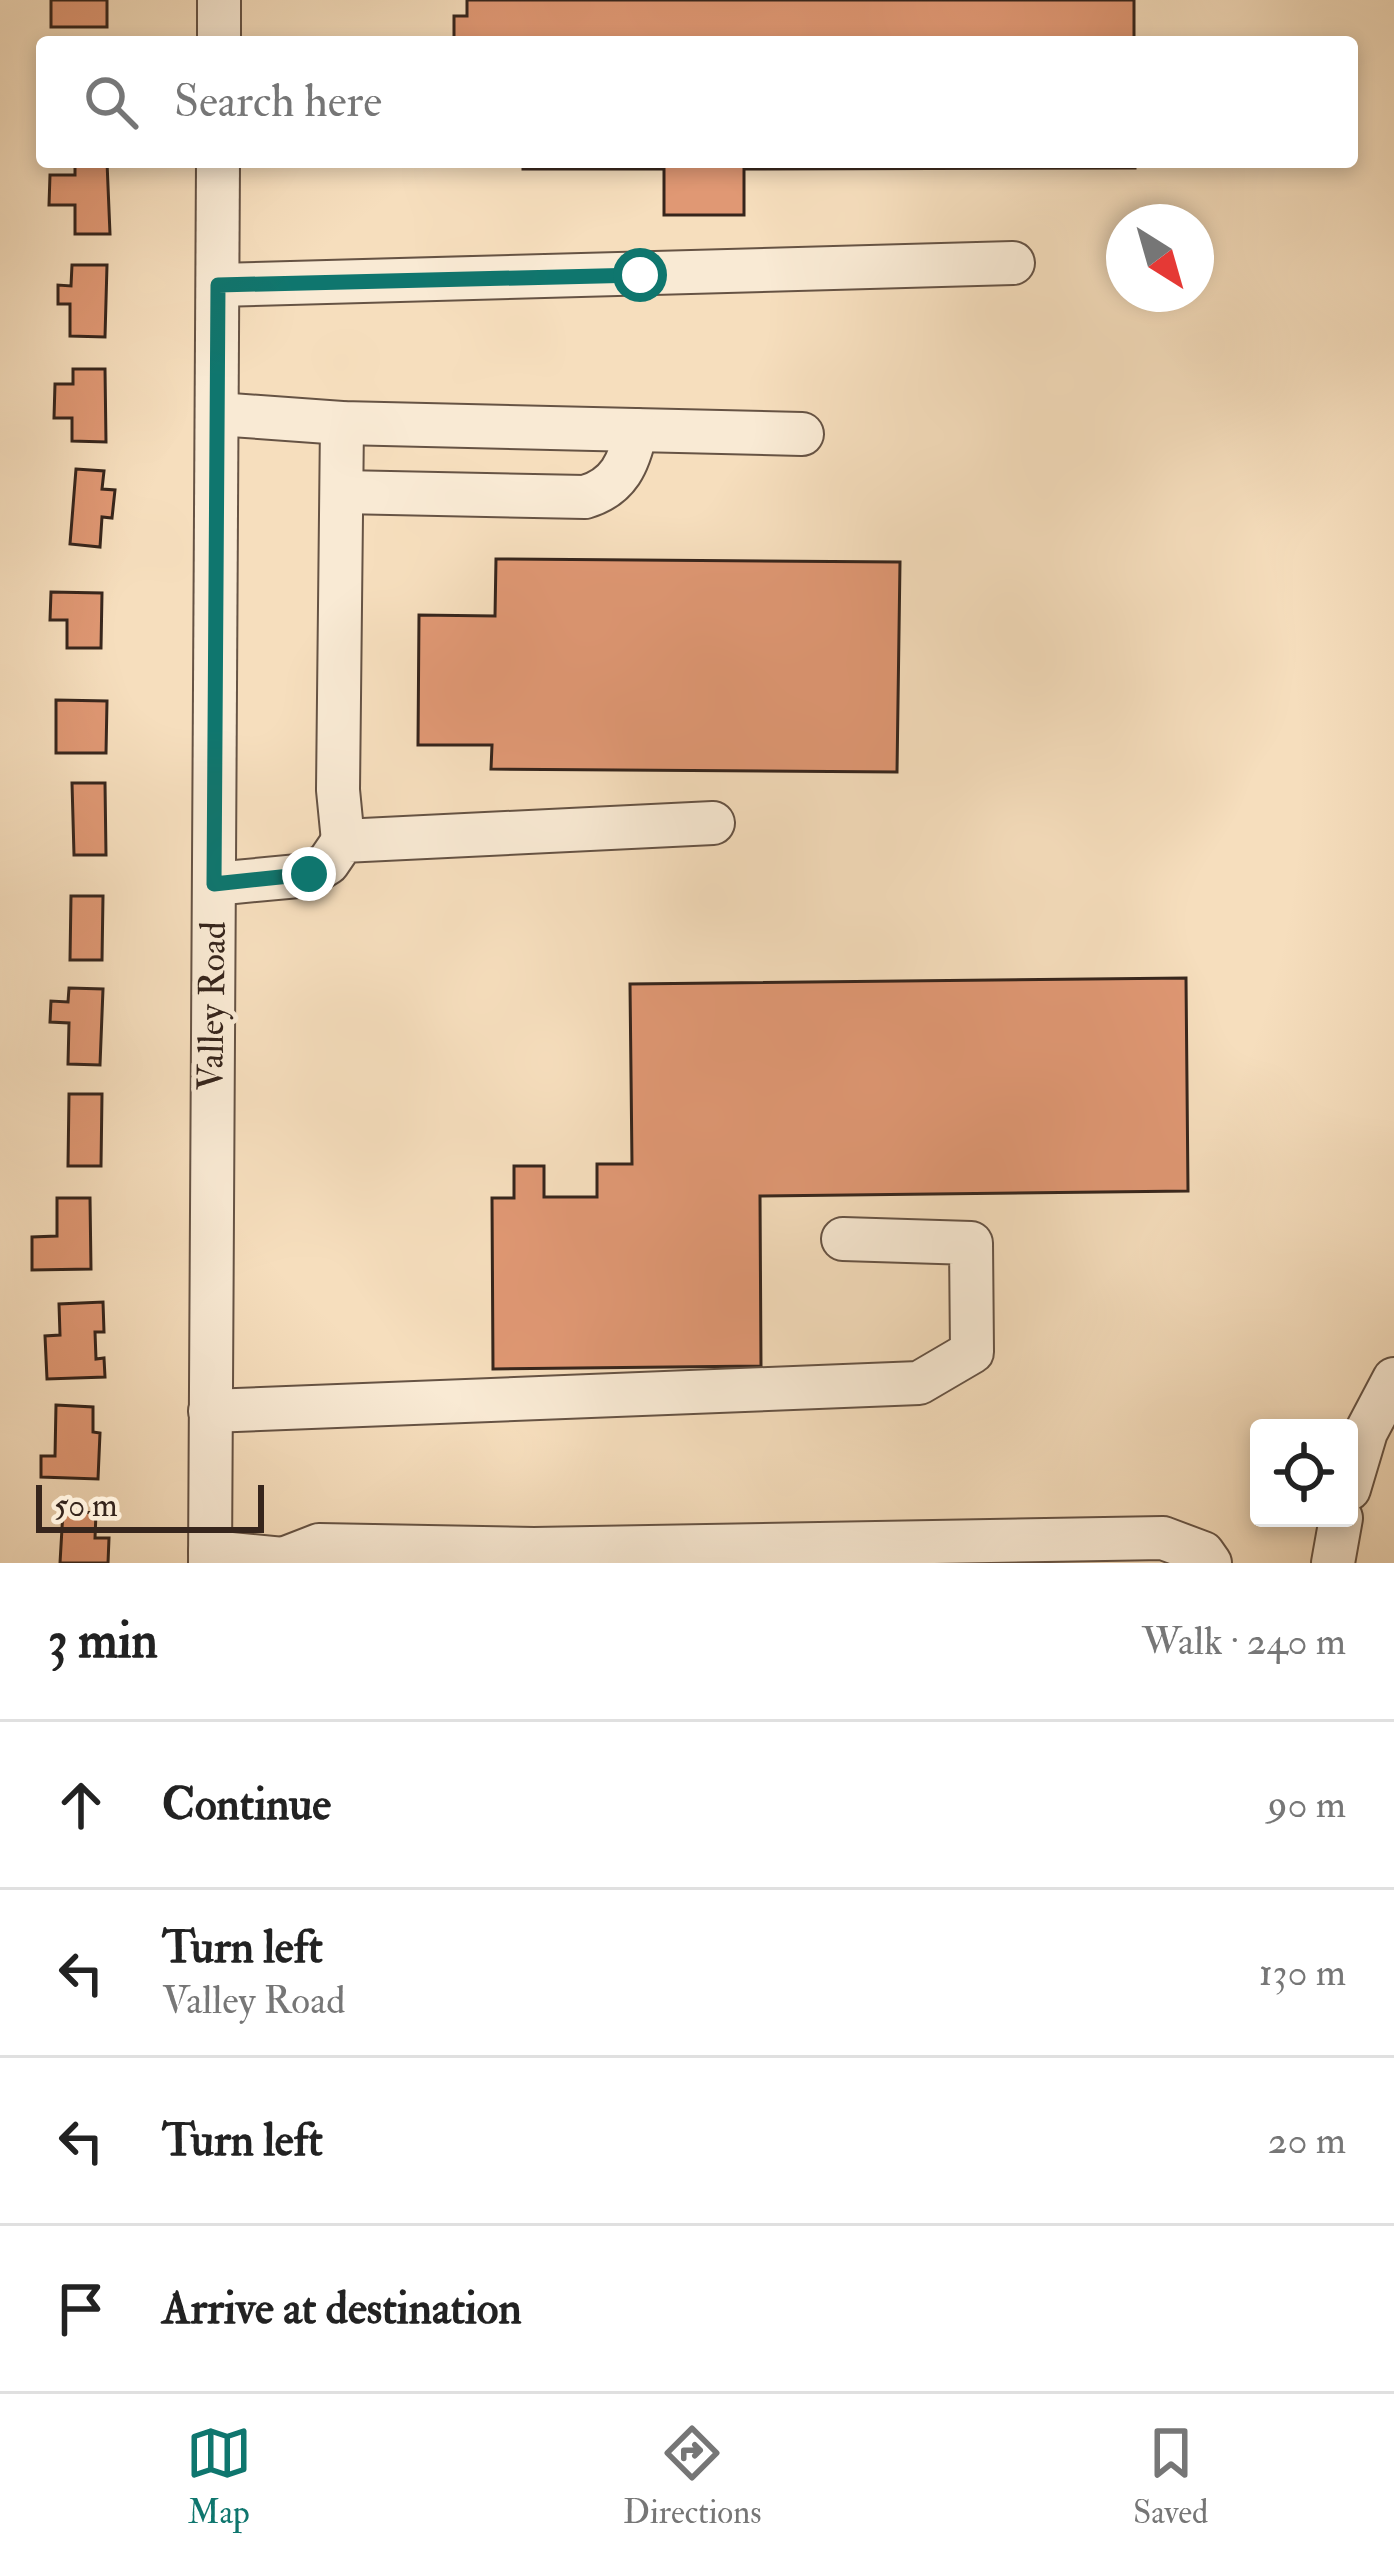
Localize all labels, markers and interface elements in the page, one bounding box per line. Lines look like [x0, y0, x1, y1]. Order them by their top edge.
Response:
search box [36, 36, 1358, 168]
icon: search [78, 69, 144, 135]
text: Search here [174, 74, 382, 130]
north arrow [1106, 204, 1214, 312]
route start [613, 248, 667, 302]
route end [282, 847, 336, 901]
street label: Valley Road [188, 921, 236, 1091]
map controls [1250, 1419, 1358, 1527]
button: locate [1250, 1419, 1358, 1527]
scale bar [36, 1479, 264, 1532]
text: 50 m [54, 1485, 118, 1526]
text: 3 min [48, 1609, 158, 1673]
text: Walk · 240 m [1142, 1617, 1346, 1666]
icon: ahead [48, 1772, 114, 1838]
text: Continue [162, 1777, 331, 1833]
text: 90 m [1268, 1780, 1346, 1829]
text: Turn left [162, 1920, 323, 1976]
icon: left [48, 1940, 114, 2006]
text: 130 m [1259, 1948, 1346, 1997]
text: Valley Road [162, 1976, 345, 2025]
icon: left [48, 2108, 114, 2174]
text: Turn left [162, 2113, 323, 2169]
text: 20 m [1268, 2116, 1346, 2165]
icon: arrive [48, 2276, 114, 2342]
text: Arrive at destination [162, 2281, 522, 2337]
tab: Map [186, 2420, 252, 2533]
tab: Directions [623, 2420, 762, 2533]
tab: Saved [1133, 2420, 1208, 2533]

